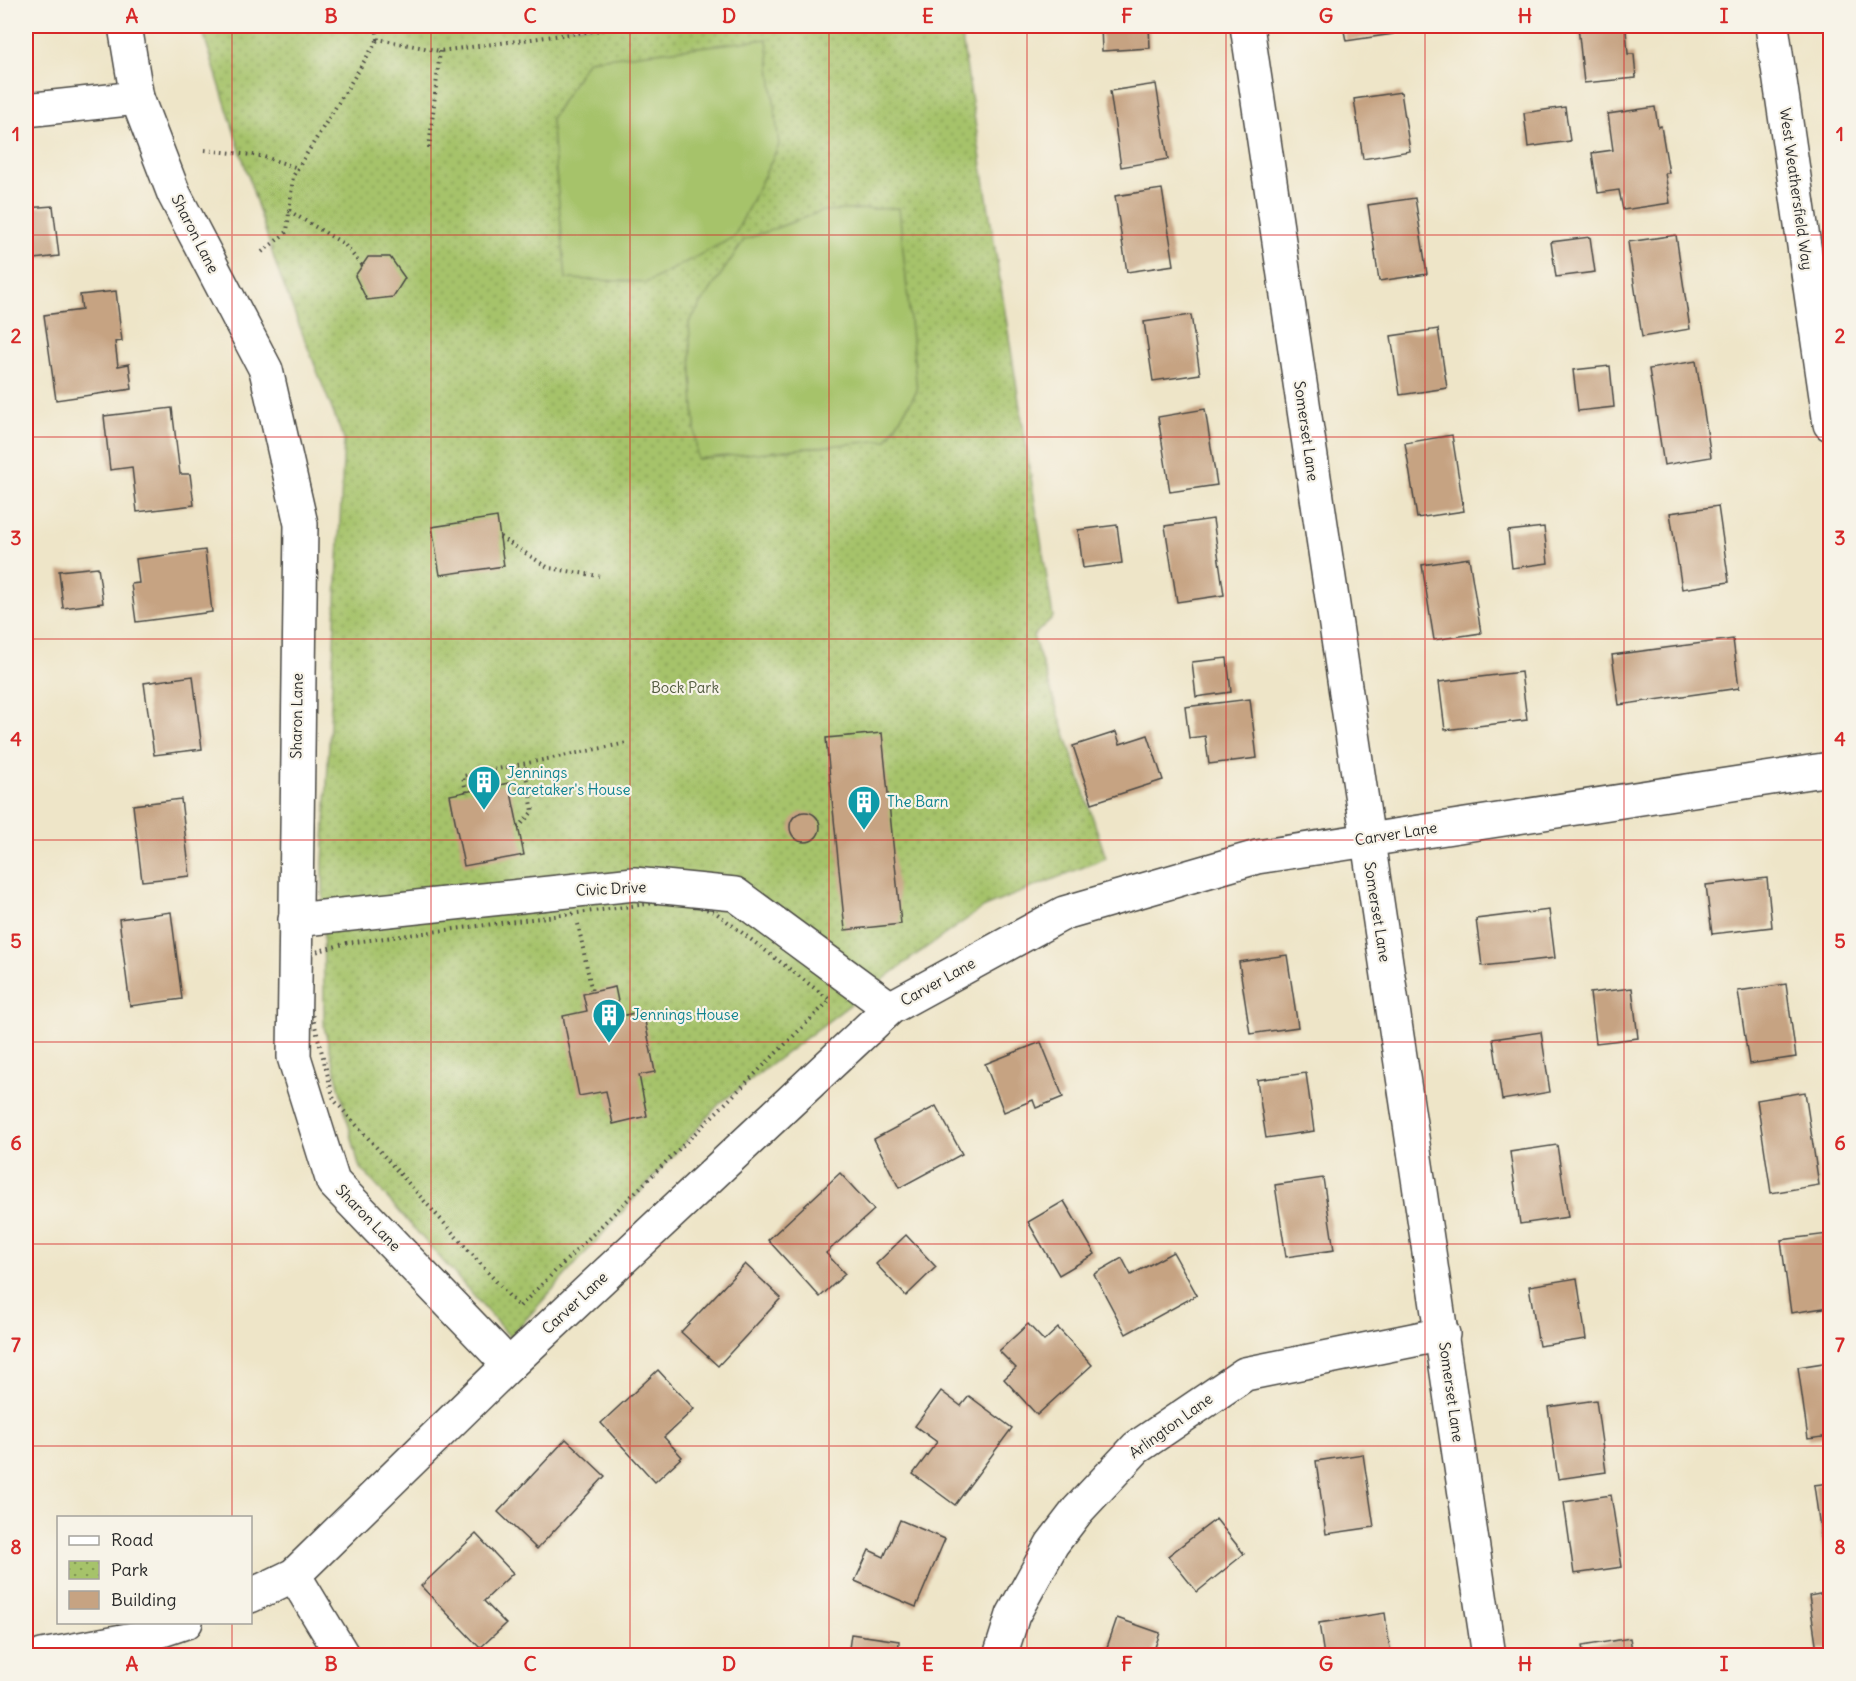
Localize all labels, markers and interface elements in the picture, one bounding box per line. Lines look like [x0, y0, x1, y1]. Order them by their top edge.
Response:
text: A [126, 3, 139, 28]
text: B [324, 3, 338, 28]
text: C [523, 3, 537, 28]
text: D [722, 3, 736, 28]
text: E [922, 3, 934, 28]
text: F [1121, 3, 1133, 28]
text: G [1319, 3, 1333, 28]
text: H [1518, 3, 1532, 28]
text: I [1720, 3, 1729, 28]
street label: West Weathersfield Way [1776, 107, 1817, 271]
text: 1 [12, 121, 20, 146]
text: 1 [1836, 121, 1844, 146]
street label: Sharon Lane [168, 191, 223, 276]
text: 2 [11, 323, 22, 348]
text: 2 [1835, 323, 1846, 348]
street label: Somerset Lane [1290, 380, 1323, 482]
text: 3 [10, 525, 22, 550]
text: 3 [1834, 525, 1846, 550]
street label: Sharon Lane [286, 673, 307, 759]
park label: Bock Park [651, 678, 719, 697]
text: 4 [10, 726, 22, 751]
text: 4 [1834, 726, 1846, 751]
place label: Jennings Caretaker's House [507, 763, 631, 799]
building icon: Jennings Caretaker's House [466, 764, 502, 811]
building icon: The Barn [846, 784, 882, 831]
place label: The Barn [887, 792, 949, 811]
street label: Carver Lane [1354, 818, 1438, 849]
street label: Somerset Lane [1360, 861, 1395, 963]
street label: Civic Drive [575, 877, 647, 900]
text: 5 [10, 928, 22, 953]
text: 5 [1834, 928, 1846, 953]
street label: Carver Lane [897, 953, 979, 1010]
building icon: Jennings House [591, 997, 627, 1044]
place label: Jennings House [632, 1005, 739, 1024]
text: 6 [10, 1130, 22, 1155]
text: 6 [1834, 1130, 1846, 1155]
street label: Sharon Lane [332, 1180, 405, 1255]
street label: Carver Lane [538, 1267, 611, 1338]
text: 7 [11, 1332, 21, 1357]
text: 7 [1835, 1332, 1845, 1357]
street label: Somerset Lane [1435, 1341, 1468, 1443]
street label: Arlington Lane [1125, 1389, 1216, 1462]
legend [57, 1516, 252, 1624]
text: Road [111, 1528, 154, 1551]
text: 8 [10, 1534, 22, 1559]
text: 8 [1834, 1534, 1846, 1559]
text: Park [111, 1558, 148, 1581]
text: Building [111, 1588, 176, 1611]
text: A [126, 1651, 139, 1676]
text: B [324, 1651, 338, 1676]
text: C [523, 1651, 537, 1676]
text: D [722, 1651, 736, 1676]
text: E [922, 1651, 934, 1676]
text: F [1121, 1651, 1133, 1676]
text: G [1319, 1651, 1333, 1676]
text: H [1518, 1651, 1532, 1676]
text: I [1720, 1651, 1729, 1676]

